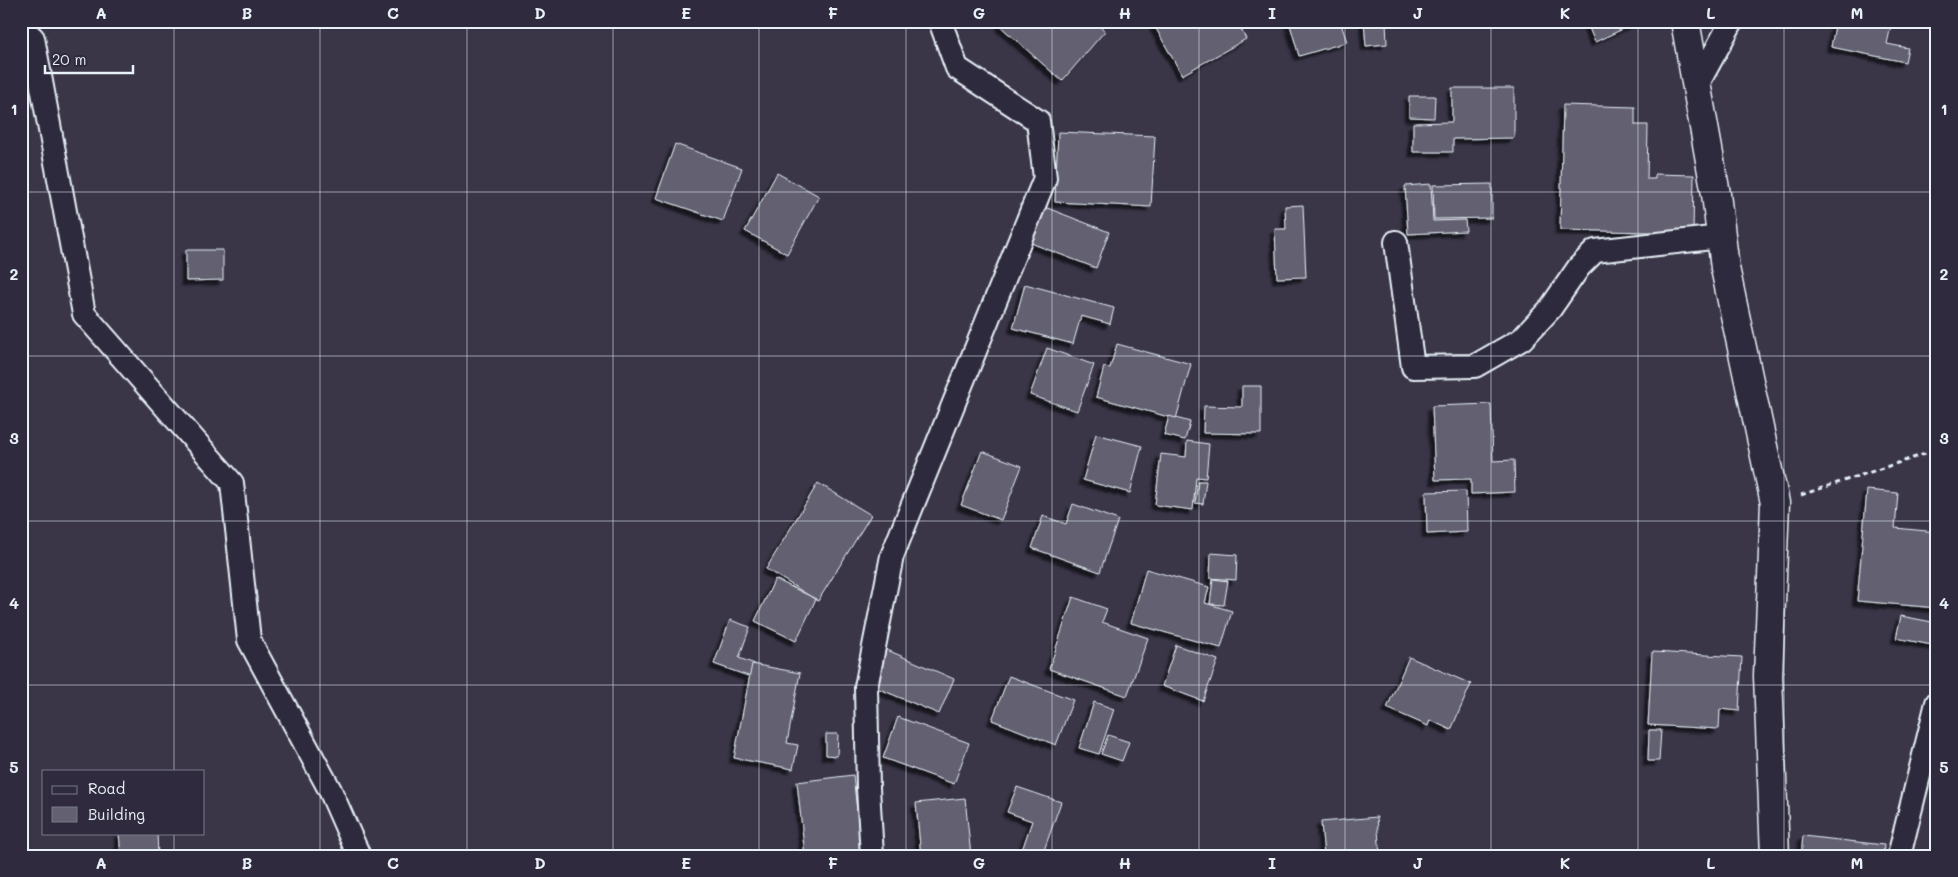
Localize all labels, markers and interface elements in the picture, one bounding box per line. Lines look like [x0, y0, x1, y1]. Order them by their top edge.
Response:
text: A [95, 2, 107, 23]
text: B [242, 2, 252, 23]
text: C [387, 2, 399, 23]
text: D [534, 2, 546, 23]
text: E [681, 2, 691, 23]
text: F [828, 2, 838, 23]
text: G [973, 2, 985, 23]
text: H [1119, 2, 1131, 23]
text: I [1268, 2, 1276, 23]
text: J [1413, 2, 1423, 23]
text: K [1560, 2, 1570, 23]
text: L [1706, 2, 1716, 23]
text: M [1851, 2, 1863, 23]
scale bar [45, 42, 132, 74]
text: 20 m [52, 49, 86, 69]
text: 1 [10, 98, 18, 119]
text: 1 [1940, 98, 1948, 119]
text: 2 [10, 263, 19, 284]
text: 2 [1940, 263, 1949, 284]
text: 3 [9, 427, 19, 448]
text: 3 [1939, 427, 1949, 448]
text: 4 [9, 592, 19, 613]
text: 4 [1939, 592, 1949, 613]
text: 5 [9, 756, 19, 777]
text: 5 [1939, 756, 1949, 777]
legend [42, 770, 205, 834]
text: Road [88, 778, 125, 798]
text: Building [88, 804, 145, 824]
text: A [95, 852, 107, 873]
text: B [242, 852, 252, 873]
text: C [387, 852, 399, 873]
text: D [534, 852, 546, 873]
text: E [681, 852, 691, 873]
text: F [828, 852, 838, 873]
text: G [973, 852, 985, 873]
text: H [1119, 852, 1131, 873]
text: I [1268, 852, 1276, 873]
text: J [1413, 852, 1423, 873]
text: K [1560, 852, 1570, 873]
text: L [1706, 852, 1716, 873]
text: M [1851, 852, 1863, 873]

